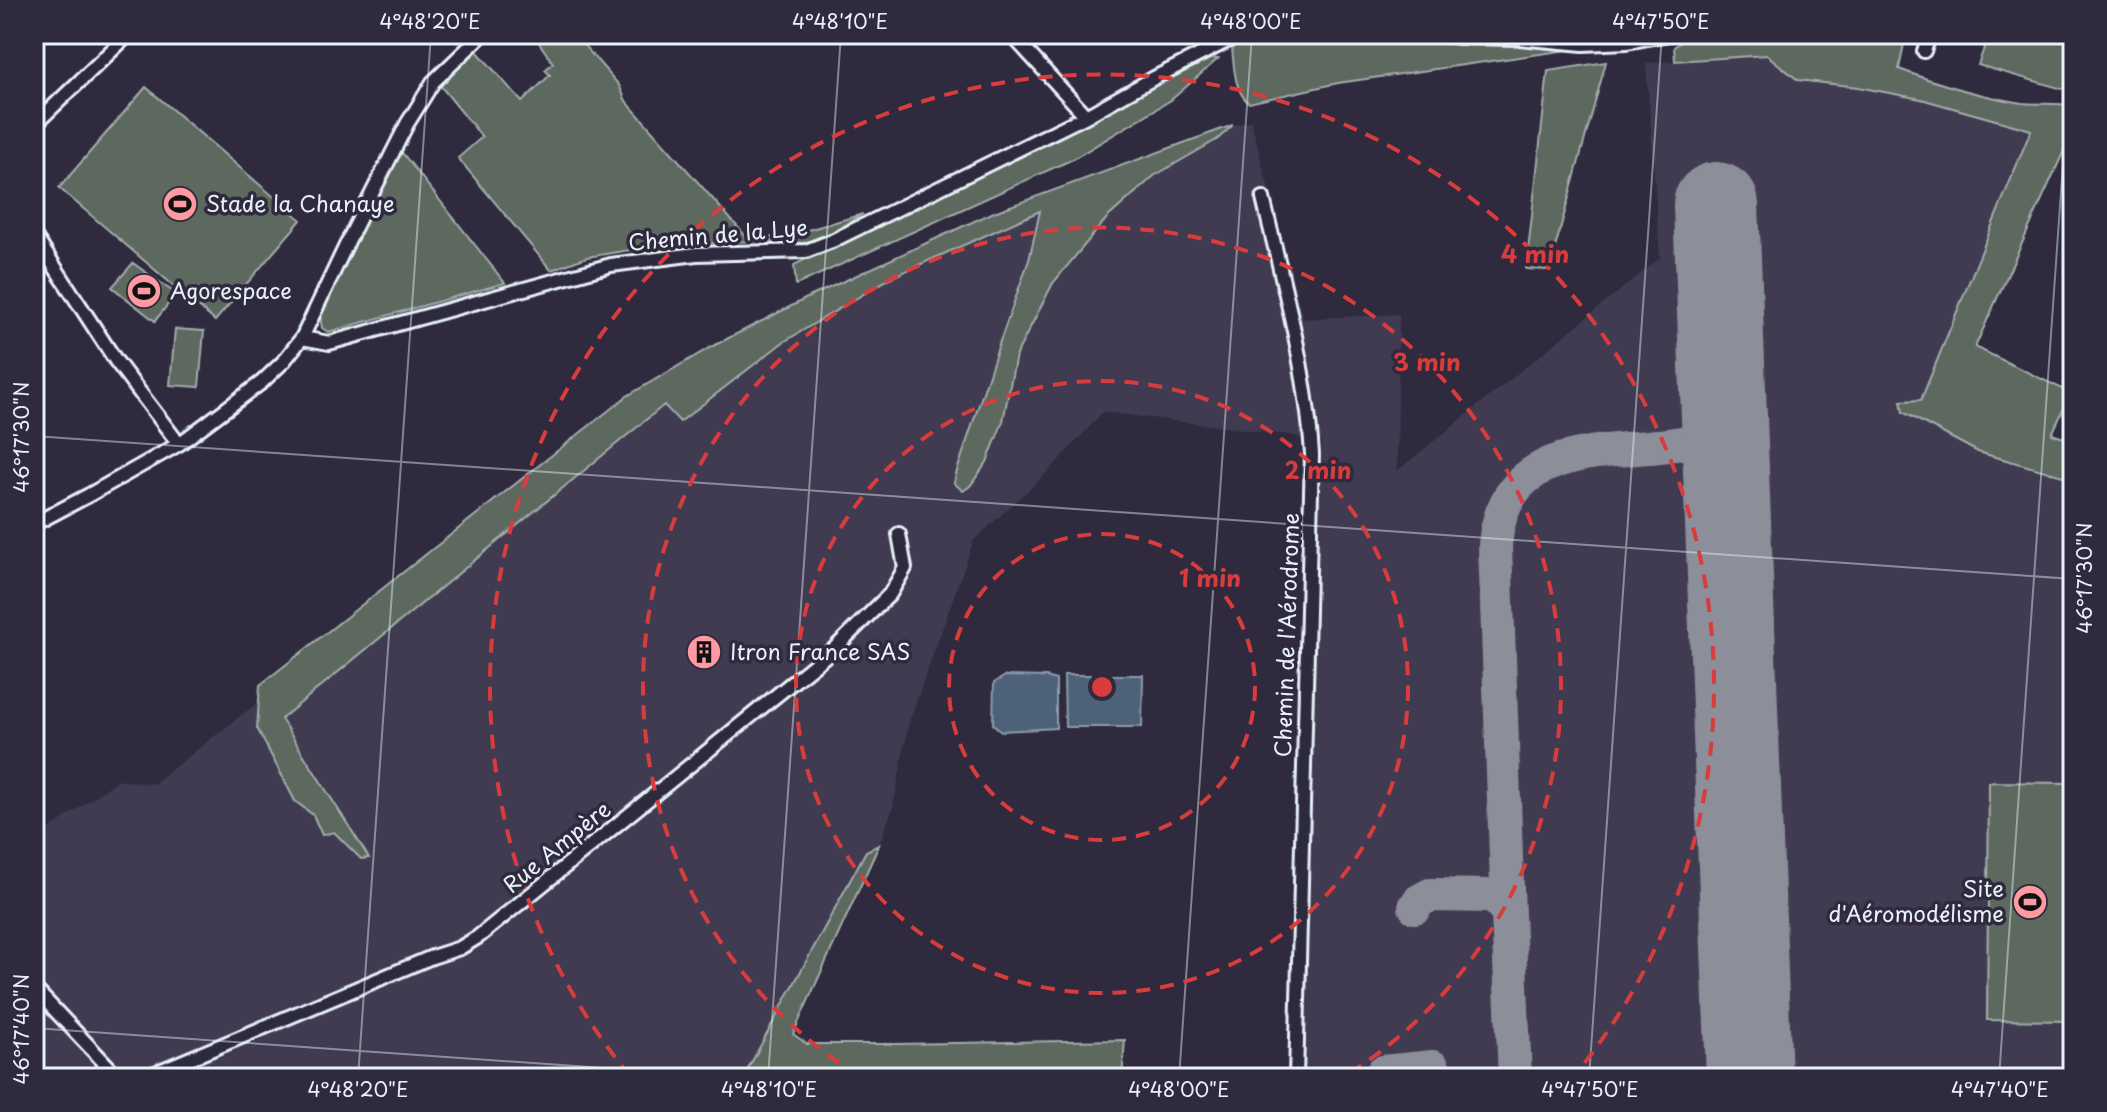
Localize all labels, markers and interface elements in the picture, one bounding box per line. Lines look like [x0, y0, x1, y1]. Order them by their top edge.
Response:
text: 4°48'20"E [380, 6, 480, 36]
text: 4°48'10"E [792, 6, 888, 36]
text: 4°48'00"E [1200, 6, 1302, 36]
text: 4°47'50"E [1612, 6, 1710, 36]
sports icon: Stade la Chanaye [161, 185, 199, 223]
place label: Stade la Chanaye [206, 186, 395, 219]
street label: Chemin de la Lye [627, 209, 809, 258]
text: 4 min [1501, 235, 1569, 271]
sports icon: Agorespace [125, 272, 163, 310]
place label: Agorespace [170, 273, 292, 306]
text: 3 min [1393, 343, 1461, 379]
text: 46°17'30"N [6, 381, 36, 493]
text: 2 min [1284, 451, 1352, 487]
street label: Chemin de l'Aérodrome [1265, 512, 1306, 758]
text: 46°17'30"N [2069, 522, 2099, 634]
text: 1 min [1179, 559, 1241, 595]
building icon: Itron France SAS [685, 633, 723, 671]
place label: Itron France SAS [730, 634, 910, 667]
centre of rings [1088, 673, 1116, 701]
street label: Rue Ampère [495, 792, 617, 900]
place label: Site d'Aéromodélisme [1828, 871, 2004, 929]
sports icon: Site d'Aéromodélisme [2011, 883, 2049, 921]
text: 46°17'40"N [6, 974, 36, 1084]
text: 4°48'20"E [308, 1074, 408, 1104]
text: 4°48'10"E [721, 1074, 817, 1104]
text: 4°48'00"E [1128, 1074, 1230, 1104]
text: 4°47'50"E [1541, 1074, 1639, 1104]
text: 4°47'40"E [1951, 1074, 2049, 1104]

